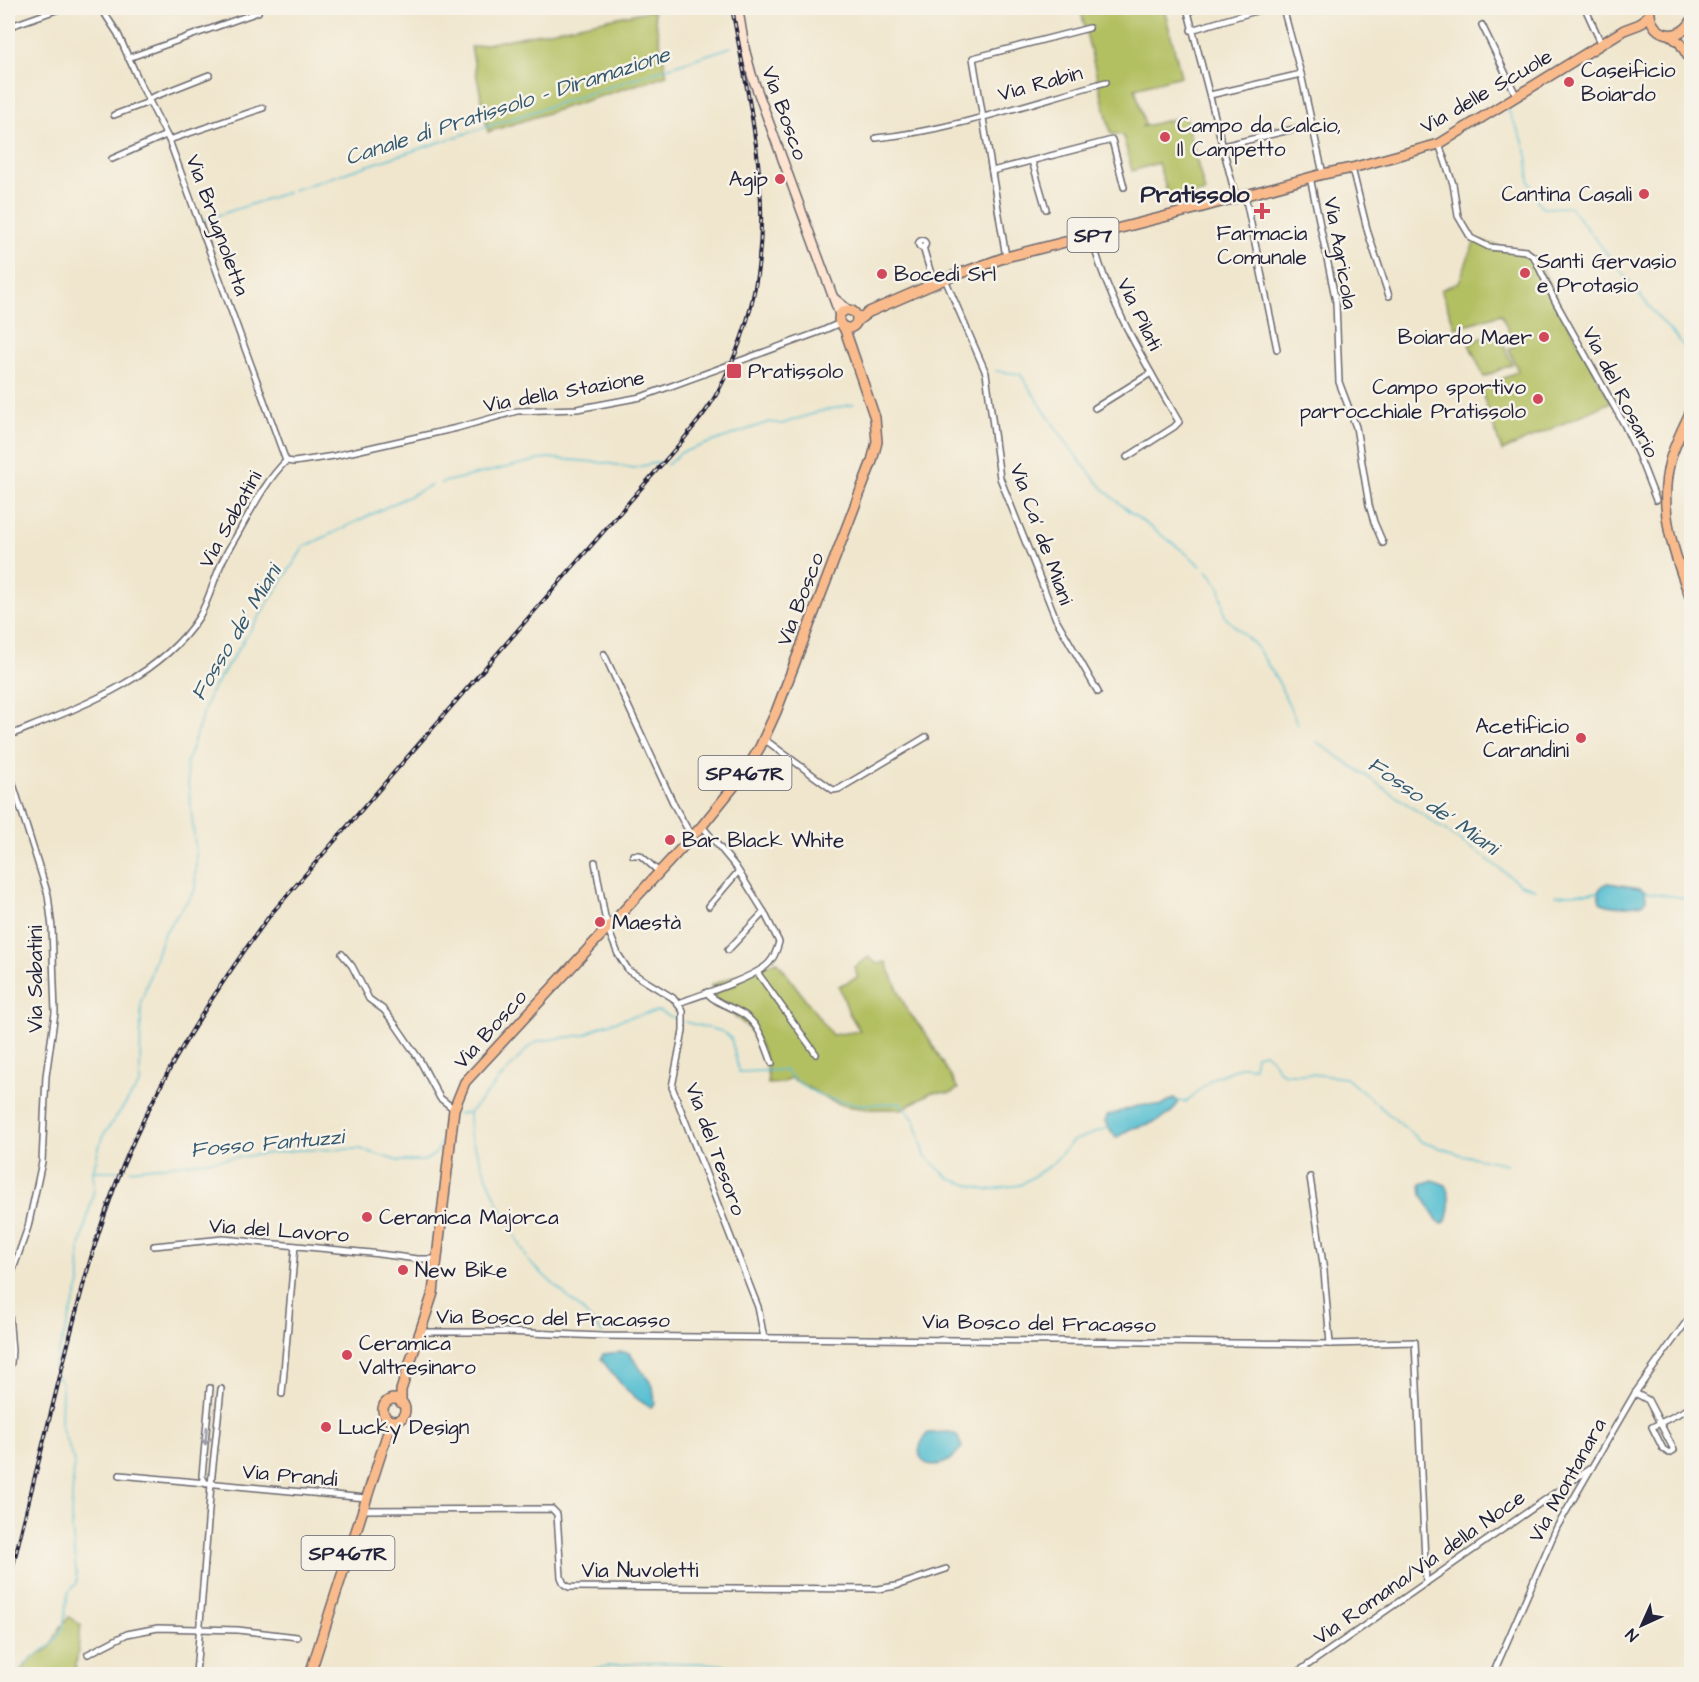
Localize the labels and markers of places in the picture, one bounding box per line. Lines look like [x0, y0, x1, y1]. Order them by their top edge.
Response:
place label: Caseificio Boiardo [1581, 56, 1676, 109]
marker: Caseificio Boiardo [1562, 75, 1576, 89]
place label: Campo da Calcio, Il Campetto [1177, 111, 1342, 165]
marker: Campo da Calcio, Il Campetto [1158, 130, 1172, 144]
place label: Agip [729, 165, 768, 196]
marker: Agip [773, 172, 787, 186]
place label: Cantina Casali [1501, 180, 1632, 209]
marker: Cantina Casali [1637, 187, 1651, 201]
marker: Farmacia Comunale [1255, 204, 1269, 218]
place label: Farmacia Comunale [1217, 219, 1308, 272]
place label: Santi Gervasio e Protasio [1537, 247, 1677, 300]
place label: Bocedi Srl [894, 260, 996, 289]
marker: Santi Gervasio e Protasio [1518, 266, 1532, 280]
marker: Bocedi Srl [875, 267, 889, 281]
place label: Boiardo Maer [1398, 323, 1532, 352]
marker: Boiardo Maer [1537, 330, 1551, 344]
place label: Pratissolo [748, 357, 844, 386]
marker: Pratissolo [725, 362, 743, 380]
place label: Campo sportivo parrocchiale Pratissolo [1299, 373, 1526, 427]
marker: Campo sportivo parrocchiale Pratissolo [1531, 392, 1545, 406]
place label: Acetificio Carandini [1475, 712, 1569, 765]
marker: Acetificio Carandini [1574, 731, 1588, 745]
place label: Bar Black White [682, 826, 844, 855]
marker: Bar Black White [663, 833, 677, 847]
place label: Maestà [612, 908, 681, 937]
marker: Maestà [593, 915, 607, 929]
place label: Ceramica Majorca [379, 1203, 559, 1232]
marker: Ceramica Majorca [360, 1210, 374, 1224]
place label: New Bike [415, 1256, 507, 1285]
marker: New Bike [396, 1263, 410, 1277]
place label: Ceramica Valtresinaro [359, 1329, 476, 1382]
marker: Ceramica Valtresinaro [340, 1348, 354, 1362]
place label: Lucky Design [338, 1413, 469, 1444]
marker: Lucky Design [319, 1420, 333, 1434]

